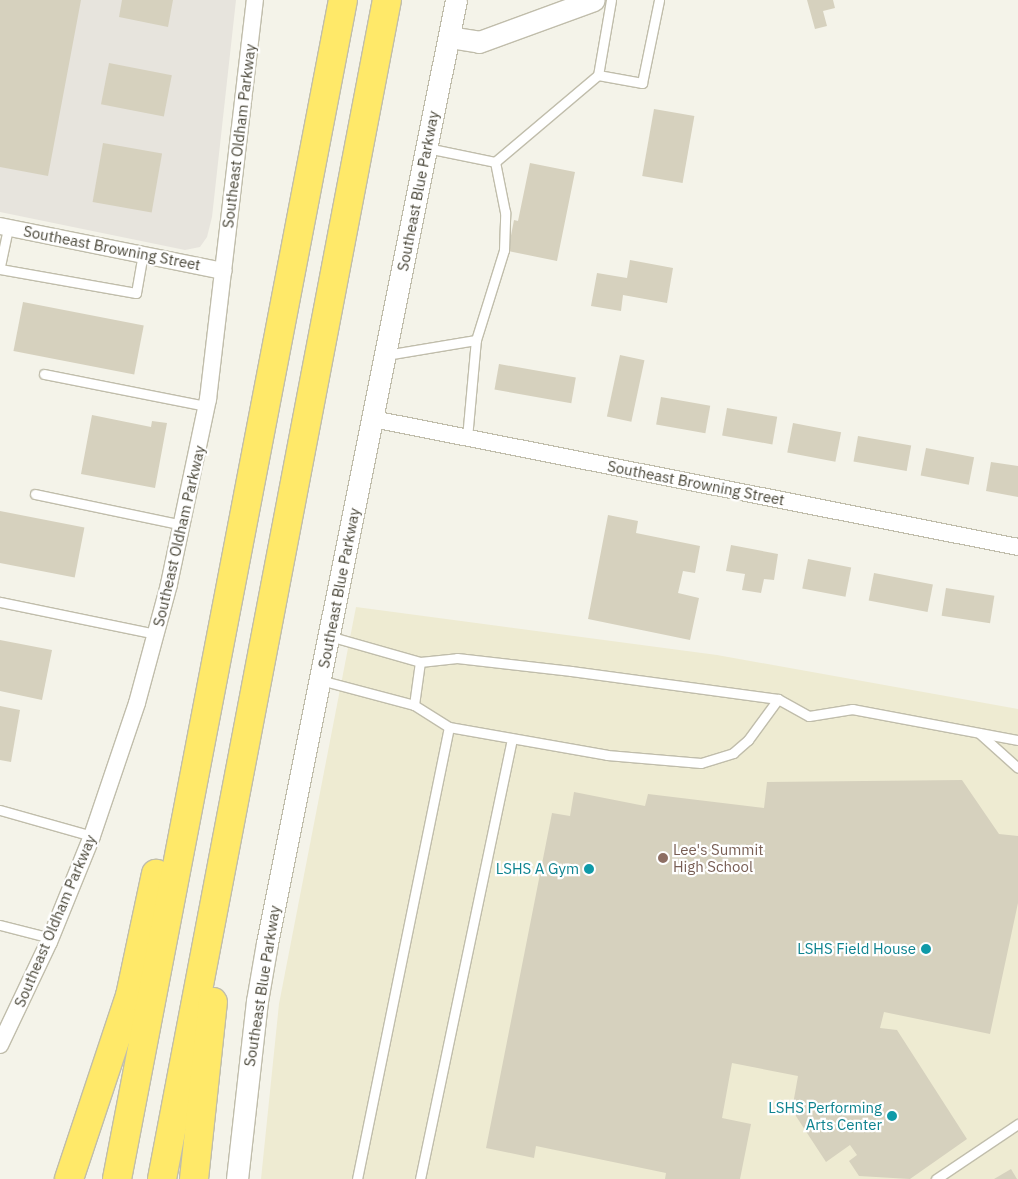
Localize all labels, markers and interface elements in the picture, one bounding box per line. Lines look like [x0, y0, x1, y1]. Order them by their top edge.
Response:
street label: Southeast Oldham Parkway [219, 43, 259, 229]
street label: Southeast Blue Parkway [394, 109, 442, 273]
street label: Southeast Browning Street [22, 222, 202, 274]
street label: Southeast Oldham Parkway [149, 444, 209, 628]
street label: Southeast Browning Street [606, 457, 786, 509]
street label: Southeast Blue Parkway [315, 506, 363, 670]
street label: Southeast Oldham Parkway [10, 832, 100, 1010]
place label: Lee's Summit High School [673, 840, 763, 875]
marker: Lee's Summit High School [657, 852, 669, 864]
place label: LSHS A Gym [496, 860, 579, 878]
marker: LSHS A Gym [583, 863, 595, 875]
street label: Southeast Blue Parkway [240, 904, 284, 1068]
place label: LSHS Field House [797, 940, 916, 958]
marker: LSHS Field House [920, 943, 932, 955]
place label: LSHS Performing Arts Center [768, 1098, 882, 1133]
marker: LSHS Performing Arts Center [886, 1110, 898, 1122]

